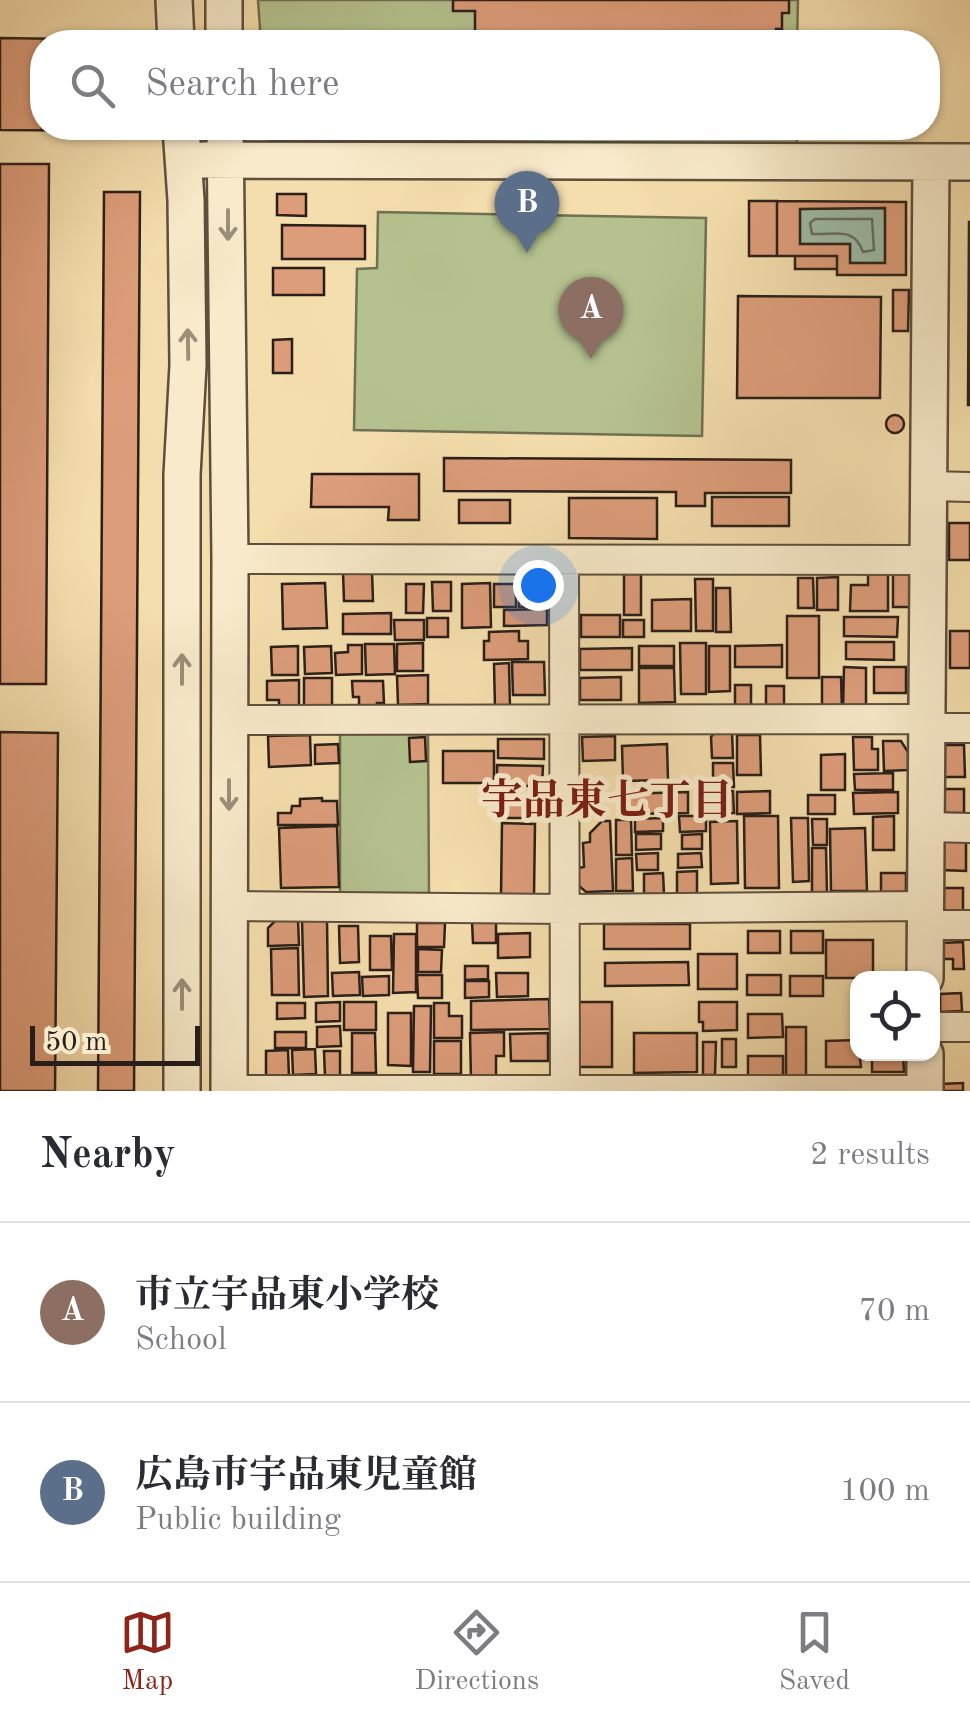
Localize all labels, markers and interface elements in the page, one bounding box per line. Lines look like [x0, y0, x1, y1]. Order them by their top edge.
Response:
search box [30, 30, 940, 140]
icon: search [65, 58, 120, 113]
text: Search here [145, 66, 340, 104]
pin: B [494, 170, 560, 253]
one-way arrow [218, 208, 238, 240]
pin: A [558, 276, 624, 359]
one-way arrow [178, 328, 198, 360]
your location [513, 560, 564, 611]
one-way arrow [172, 653, 192, 686]
one-way arrow [220, 778, 238, 810]
district label: 宇品東七丁目 [481, 778, 733, 824]
map controls [850, 971, 940, 1061]
button: locate [850, 971, 940, 1061]
one-way arrow [172, 978, 192, 1010]
scale bar [30, 1021, 200, 1066]
text: 50 m [45, 1029, 108, 1057]
text: Nearby [40, 1135, 176, 1177]
text: 2 results [810, 1140, 930, 1172]
text: 市立宇品東小学校 [135, 1278, 439, 1316]
text: A [60, 1296, 85, 1328]
text: 70 m [859, 1296, 930, 1328]
text: School [135, 1325, 227, 1357]
text: 広島市宇品東児童館 [135, 1458, 477, 1496]
text: B [61, 1476, 84, 1508]
text: 100 m [840, 1476, 930, 1508]
text: Public building [135, 1505, 341, 1537]
tab: Map [120, 1605, 175, 1700]
tab: Directions [415, 1605, 539, 1700]
tab: Saved [779, 1605, 850, 1700]

